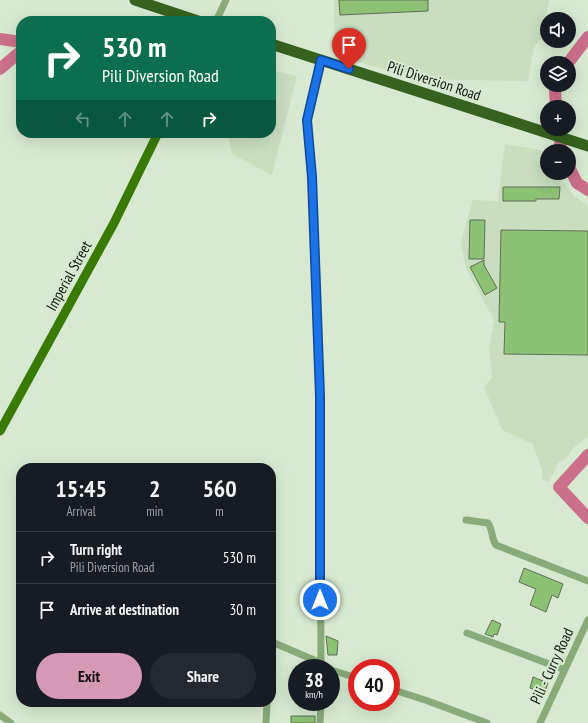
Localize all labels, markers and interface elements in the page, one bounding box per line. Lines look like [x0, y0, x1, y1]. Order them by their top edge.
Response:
map controls [540, 12, 576, 180]
button: sound [540, 12, 576, 48]
text: 530 m [102, 28, 166, 65]
pin [332, 28, 366, 69]
icon: right [36, 32, 88, 84]
icon: arrive [338, 34, 360, 56]
street label: Pili Diversion Road [385, 56, 483, 105]
button: layers [540, 56, 576, 92]
text: Pili Diversion Road [102, 64, 219, 87]
button: + [540, 100, 576, 136]
icon: left [72, 108, 94, 130]
icon: ahead [114, 108, 136, 130]
icon: ahead [156, 108, 178, 130]
icon: right [198, 108, 220, 130]
button: − [540, 144, 576, 180]
street label: Imperial Street [42, 237, 96, 314]
text: 15:45 [55, 473, 107, 504]
text: 2 [149, 473, 160, 504]
text: 560 [202, 473, 237, 504]
text: Arrival [66, 503, 96, 520]
text: min [146, 503, 163, 520]
text: m [215, 503, 224, 520]
text: Turn right [70, 540, 122, 559]
icon: right [36, 547, 58, 569]
text: 530 m [223, 548, 256, 567]
text: Pili Diversion Road [70, 559, 154, 576]
position arrow [299, 579, 341, 621]
icon: arrive [36, 599, 58, 621]
text: Arrive at destination [70, 600, 179, 619]
text: 30 m [230, 600, 256, 619]
street label: Pili - Curry Road [526, 625, 577, 707]
button: Exit [36, 653, 142, 699]
button: Share [150, 653, 256, 699]
speed limit sign: 40 [348, 659, 400, 711]
text: 38 [304, 667, 324, 693]
text: km/h [305, 688, 323, 701]

